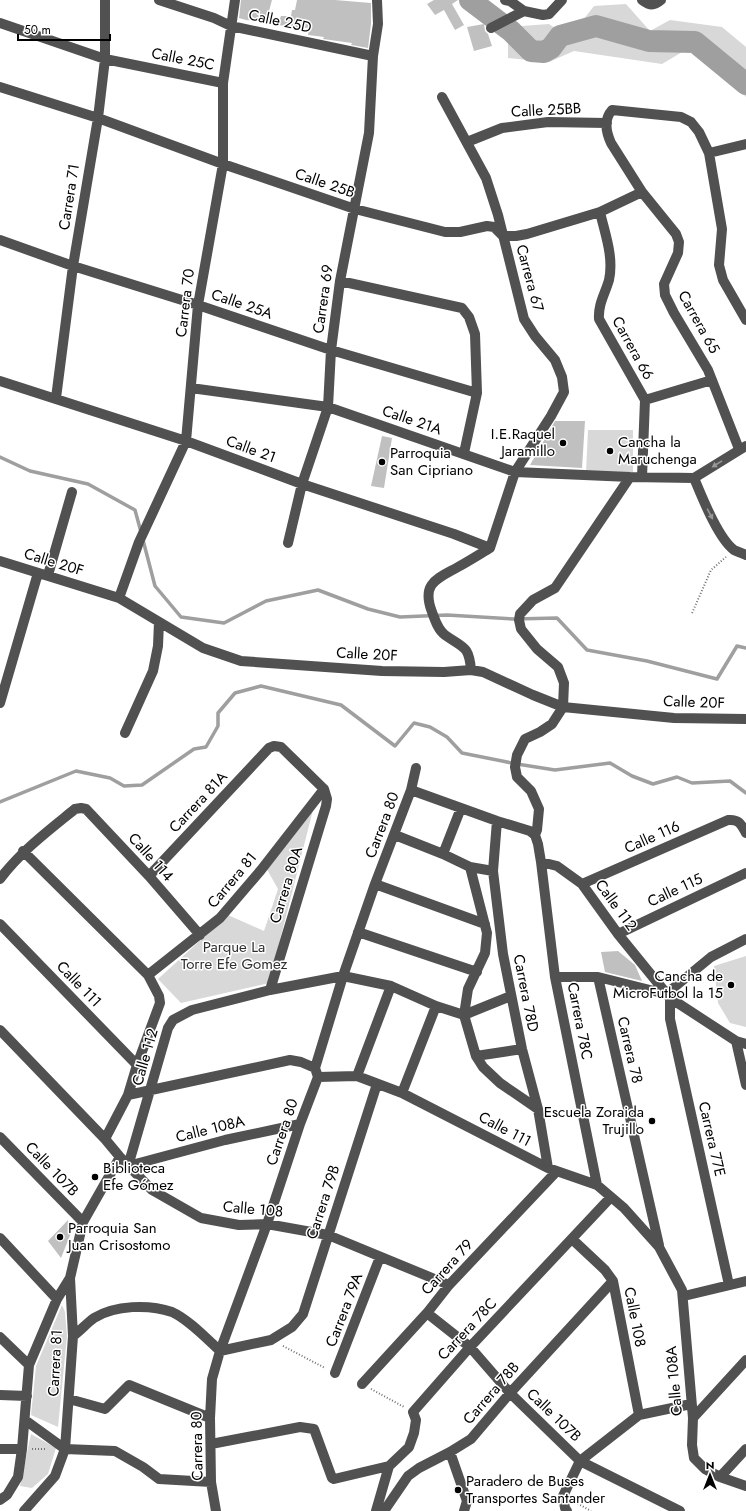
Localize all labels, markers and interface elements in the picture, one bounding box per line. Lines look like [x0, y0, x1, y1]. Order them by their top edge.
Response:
street label: Calle 25D [247, 4, 313, 38]
scale bar [18, 16, 110, 42]
text: 50 m [24, 21, 51, 39]
street label: Calle 25C [150, 42, 216, 76]
street label: Calle 25BB [510, 97, 582, 123]
street label: Carrera 71 [53, 162, 85, 232]
street label: Calle 25B [292, 163, 358, 203]
street label: Carrera 67 [510, 242, 550, 314]
street label: Carrera 69 [307, 263, 339, 335]
street label: Carrera 70 [170, 267, 200, 339]
street label: Calle 25A [208, 283, 276, 325]
street label: Carrera 65 [673, 286, 725, 358]
street label: Carrera 66 [607, 312, 659, 384]
street label: Calle 21A [379, 400, 445, 440]
place label: I.E.Raquel Jaramillo [491, 423, 555, 462]
street label: Calle 21 [223, 430, 279, 468]
place label: Cancha la Maruchenga [618, 431, 697, 470]
marker: I.E.Raquel Jaramillo [558, 438, 568, 448]
place label: Parroquia San Cipriano [390, 442, 473, 481]
marker: Cancha la Maruchenga [605, 446, 615, 456]
marker: Parroquia San Cipriano [377, 457, 387, 467]
one-way arrow [711, 460, 723, 467]
one-way arrow [707, 508, 713, 519]
street label: Calle 20F [21, 542, 87, 582]
street label: Calle 20F [336, 641, 398, 667]
street label: Calle 20F [663, 690, 725, 714]
street label: Carrera 81A [164, 766, 232, 838]
street label: Carrera 80 [359, 789, 405, 861]
street label: Calle 116 [621, 815, 683, 859]
street label: Calle 114 [123, 828, 179, 886]
street label: Carrera 80A [264, 844, 308, 926]
street label: Carrera 81 [202, 847, 262, 913]
street label: Calle 115 [644, 868, 706, 912]
street label: Calle 112 [590, 875, 642, 935]
park label: Parque La Torre Efe Gomez [181, 936, 287, 975]
street label: Carrera 78D [508, 952, 544, 1034]
street label: Calle 111 [51, 956, 107, 1012]
place label: Cancha de MicroFutbol la 15 [613, 965, 723, 1004]
street label: Carrera 78C [562, 980, 598, 1062]
marker: Cancha de MicroFutbol la 15 [726, 980, 736, 990]
street label: Carrera 78 [612, 1014, 648, 1086]
street label: Calle 112 [126, 1026, 164, 1088]
street label: Carrera 80 [260, 1096, 304, 1168]
street label: Carrera 77E [693, 1099, 731, 1179]
place label: Escuela Zoraida Trujillo [544, 1101, 644, 1140]
street label: Calle 111 [475, 1106, 535, 1152]
street label: Calle 108A [173, 1110, 247, 1148]
marker: Escuela Zoraida Trujillo [647, 1116, 657, 1126]
street label: Calle 107B [20, 1137, 84, 1201]
place label: Biblioteca Efe Gómez [103, 1157, 174, 1196]
street label: Carrera 79B [301, 1162, 345, 1242]
marker: Biblioteca Efe Gómez [90, 1172, 100, 1182]
street label: Calle 108 [222, 1195, 284, 1223]
place label: Parroquia San Juan Crisostomo [66, 1217, 170, 1256]
marker: Parroquia San Juan Crisostomo [55, 1232, 65, 1242]
street label: Carrera 79 [416, 1234, 478, 1300]
street label: Carrera 79A [320, 1270, 368, 1350]
street label: Calle 108 [618, 1285, 652, 1349]
street label: Carrera 78C [432, 1293, 502, 1365]
street label: Carrera 81 [42, 1329, 68, 1397]
street label: Calle 108A [660, 1345, 688, 1417]
street label: Carrera 78B [458, 1357, 524, 1429]
street label: Calle 107B [522, 1383, 586, 1447]
street label: Carrera 80 [185, 1411, 209, 1481]
north arrow [690, 1455, 730, 1495]
text: N [706, 1457, 714, 1473]
place label: Paradero de Buses Transportes Santander [466, 1470, 606, 1509]
marker: Paradero de Buses Transportes Santander [453, 1485, 463, 1495]

